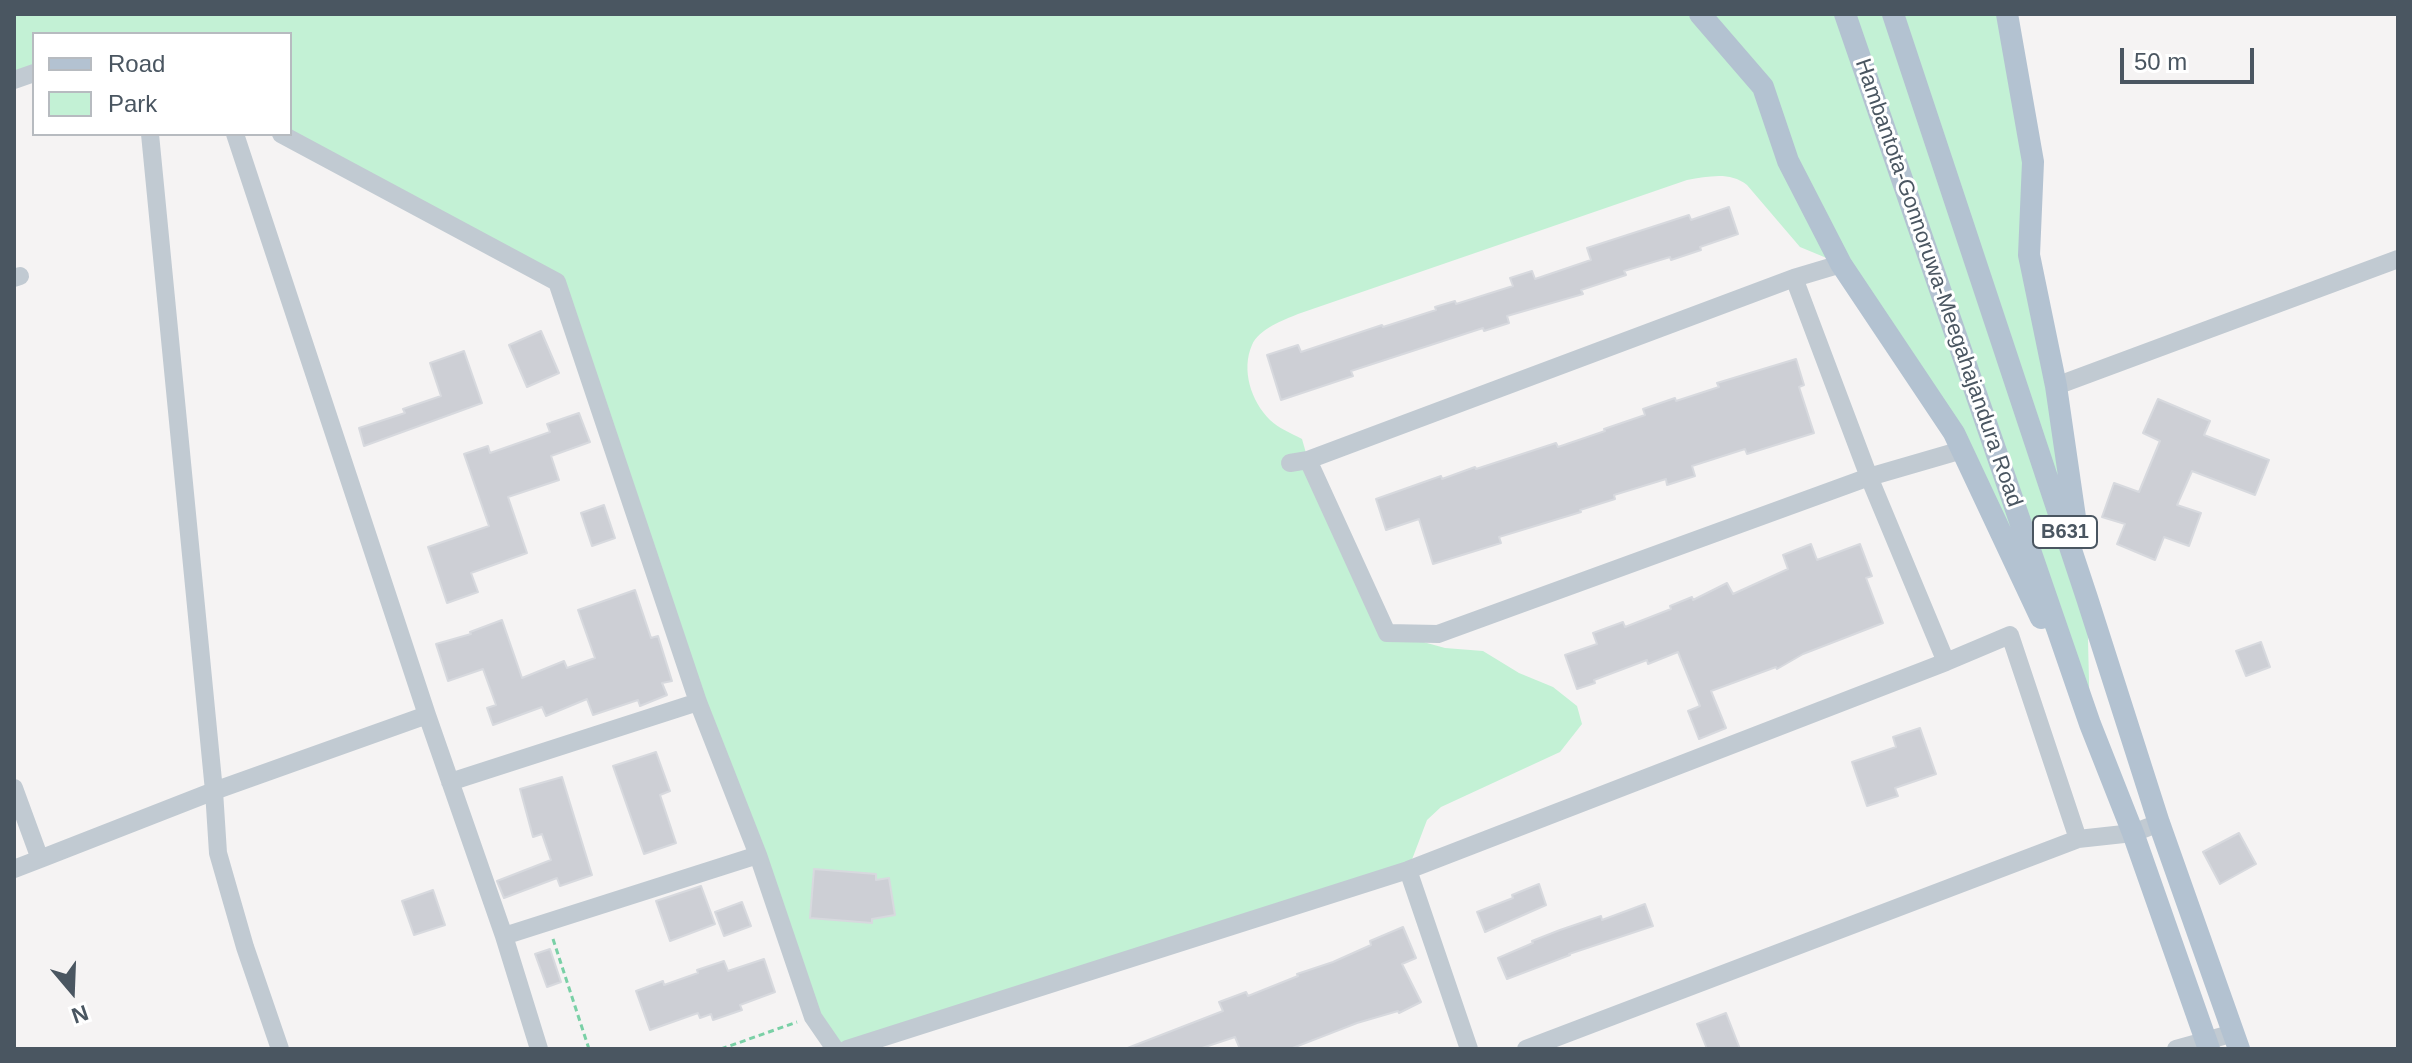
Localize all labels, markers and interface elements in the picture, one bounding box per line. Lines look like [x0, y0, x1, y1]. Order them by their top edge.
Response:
legend [32, 32, 292, 136]
scale bar [2124, 32, 2258, 82]
text: 50 m [2134, 48, 2187, 75]
text: Road [108, 50, 165, 77]
street label: Hambantota-Gonnoruwa-Meegahajandura Road [1849, 56, 2027, 510]
text: Park [108, 90, 157, 117]
road number: B631 [2033, 516, 2097, 548]
north arrow [32, 951, 112, 1031]
text: N [68, 1000, 92, 1029]

